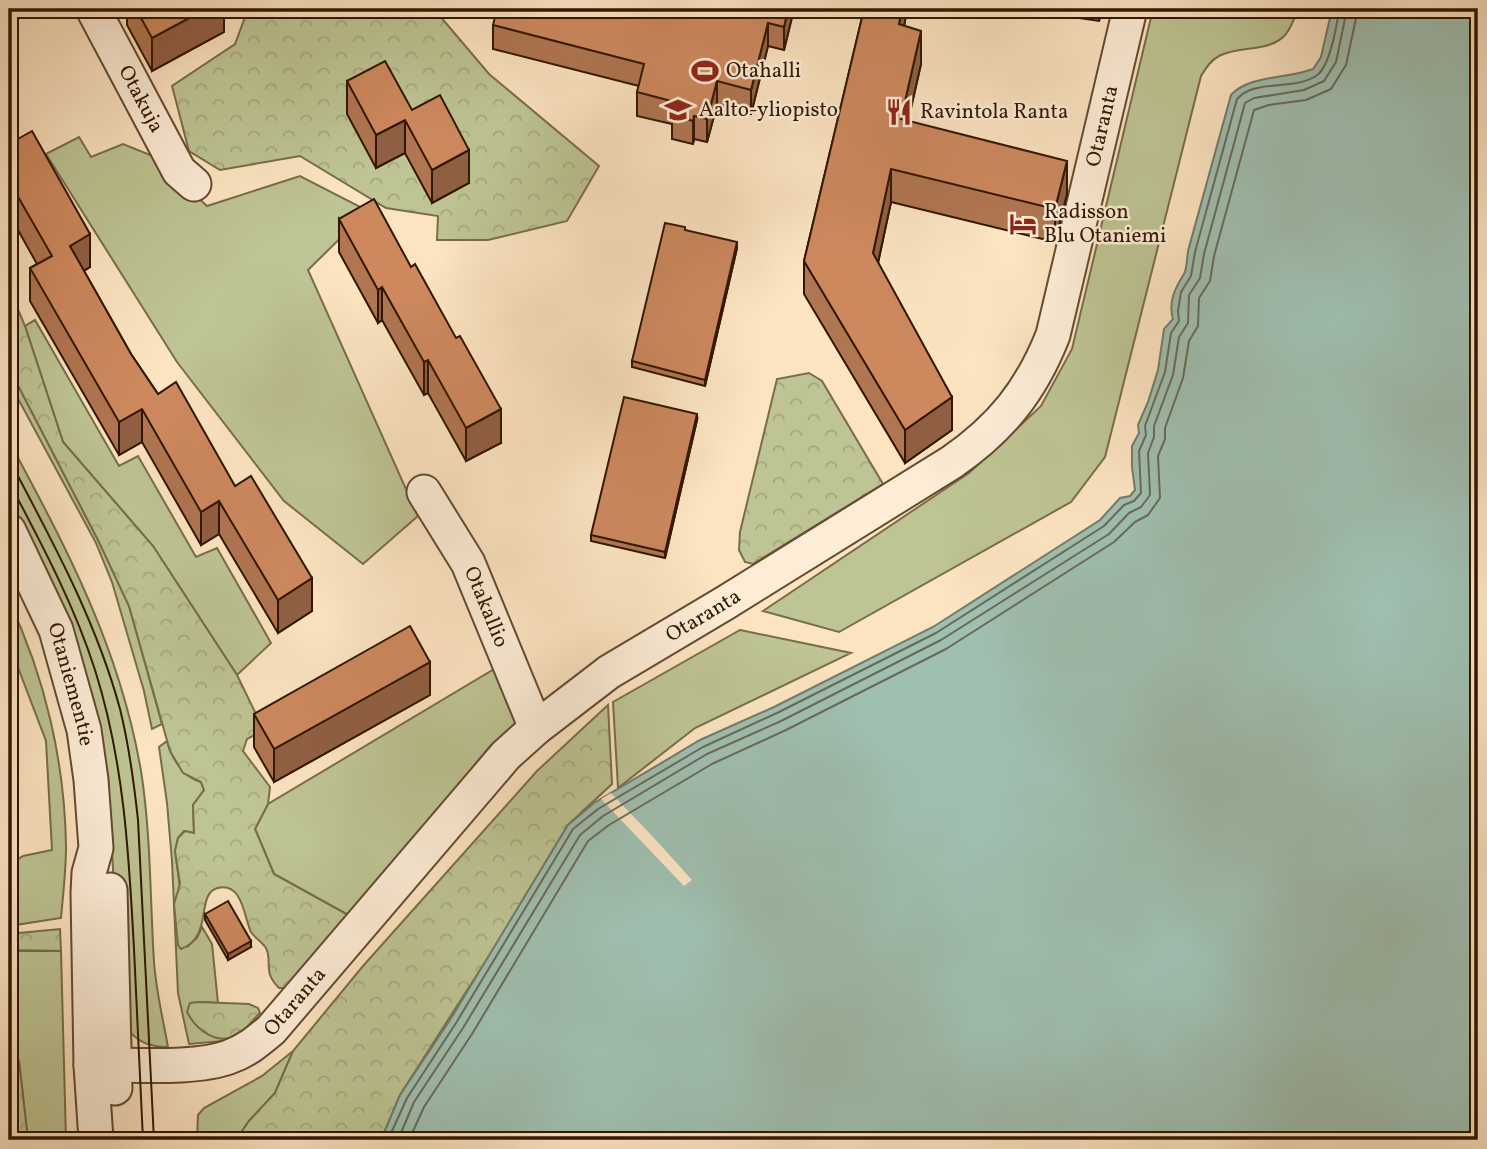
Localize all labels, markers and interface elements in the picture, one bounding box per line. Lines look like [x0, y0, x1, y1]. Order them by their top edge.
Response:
sports icon: Otahalli [690, 56, 720, 86]
place label: Otahalli [726, 57, 801, 86]
street label: Otakuja [111, 60, 171, 138]
street label: Otaranta [1079, 82, 1126, 170]
school or university icon: Aalto-yliopisto [663, 95, 693, 125]
place label: Aalto-yliopisto [699, 96, 838, 125]
restaurant icon: Ravintola Ranta [884, 97, 914, 127]
place label: Ravintola Ranta [920, 98, 1068, 127]
place label: Radisson Blu Otaniemi [1044, 198, 1166, 251]
hotel icon: Radisson Blu Otaniemi [1008, 209, 1038, 239]
street label: Otakallio [456, 562, 516, 652]
street label: Otaranta [660, 582, 747, 649]
street label: Otaniementie [40, 619, 101, 748]
street label: Otaranta [257, 961, 333, 1043]

